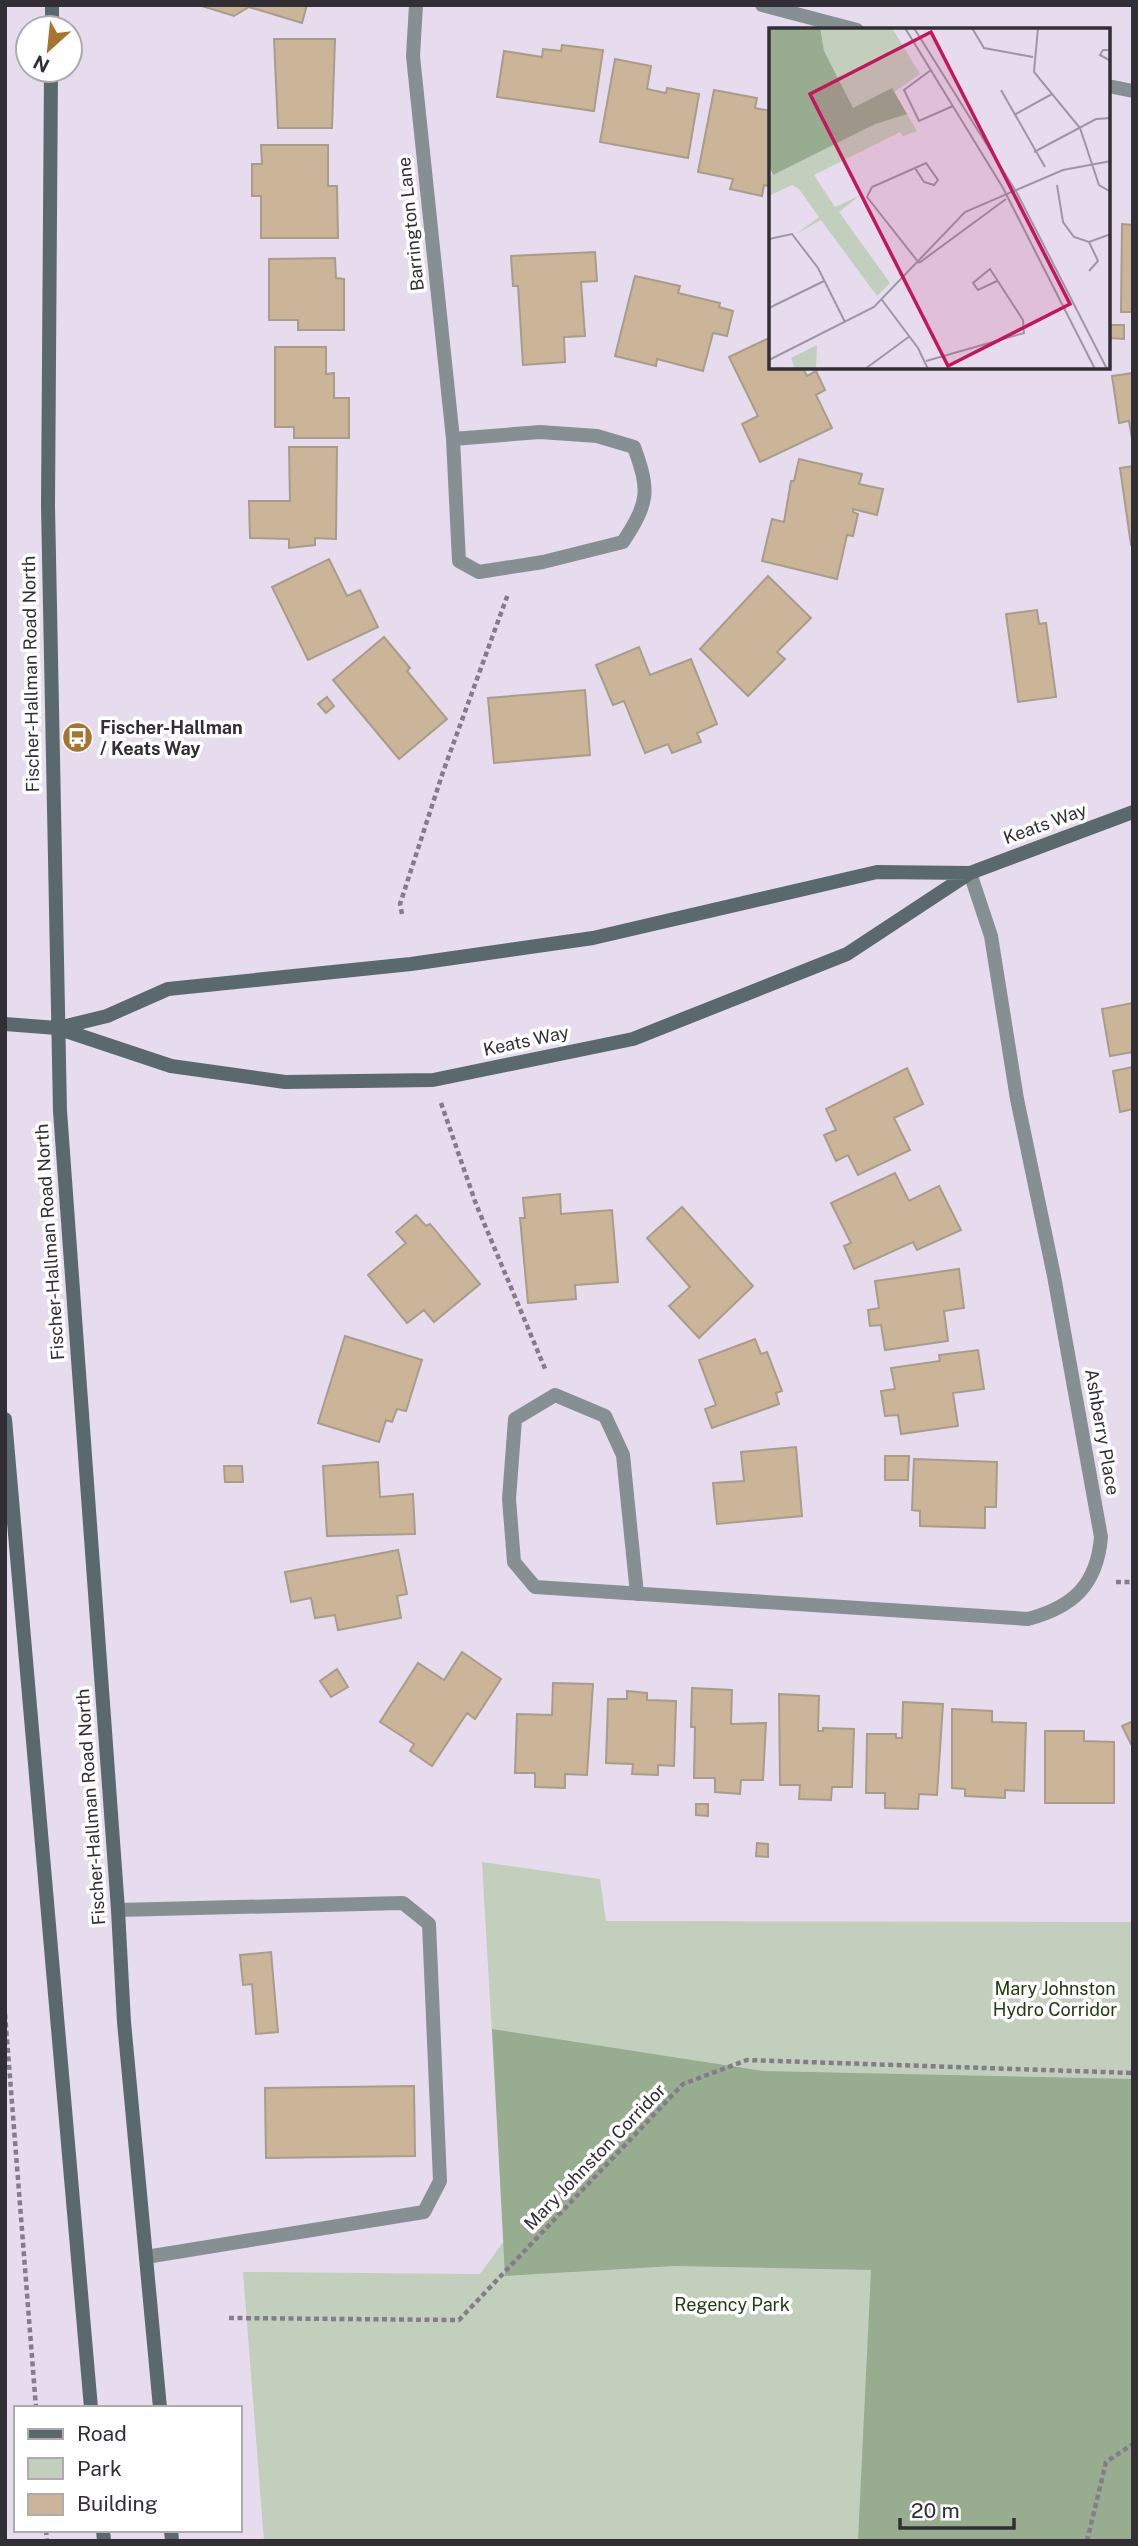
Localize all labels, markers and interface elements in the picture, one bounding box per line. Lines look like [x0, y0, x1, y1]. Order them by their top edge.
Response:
north arrow [14, 14, 84, 84]
inset map [769, 28, 1110, 369]
text: N [30, 51, 53, 77]
street label: Barrington Lane [393, 156, 428, 292]
street label: Fischer-Hallman Road North [18, 555, 43, 793]
place label: Fischer-Hallman / Keats Way [100, 717, 243, 759]
bus stop icon: Fischer-Hallman / Keats Way [60, 721, 94, 755]
street label: Keats Way [1000, 799, 1090, 848]
street label: Keats Way [481, 1021, 571, 1060]
street label: Fischer-Hallman Road North [31, 1123, 68, 1361]
street label: Ashberry Place [1081, 1367, 1124, 1497]
street label: Fischer-Hallman Road North [72, 1688, 109, 1926]
park label: Mary Johnston Hydro Corridor [993, 1978, 1117, 2020]
street label: Mary Johnston Corridor [520, 2079, 670, 2234]
park label: Regency Park [674, 2294, 790, 2315]
legend [14, 2406, 242, 2532]
text: Road [77, 2421, 127, 2446]
text: Park [77, 2456, 122, 2481]
scale bar [900, 2486, 1014, 2530]
text: Building [77, 2491, 158, 2516]
text: 20 m [911, 2498, 960, 2523]

